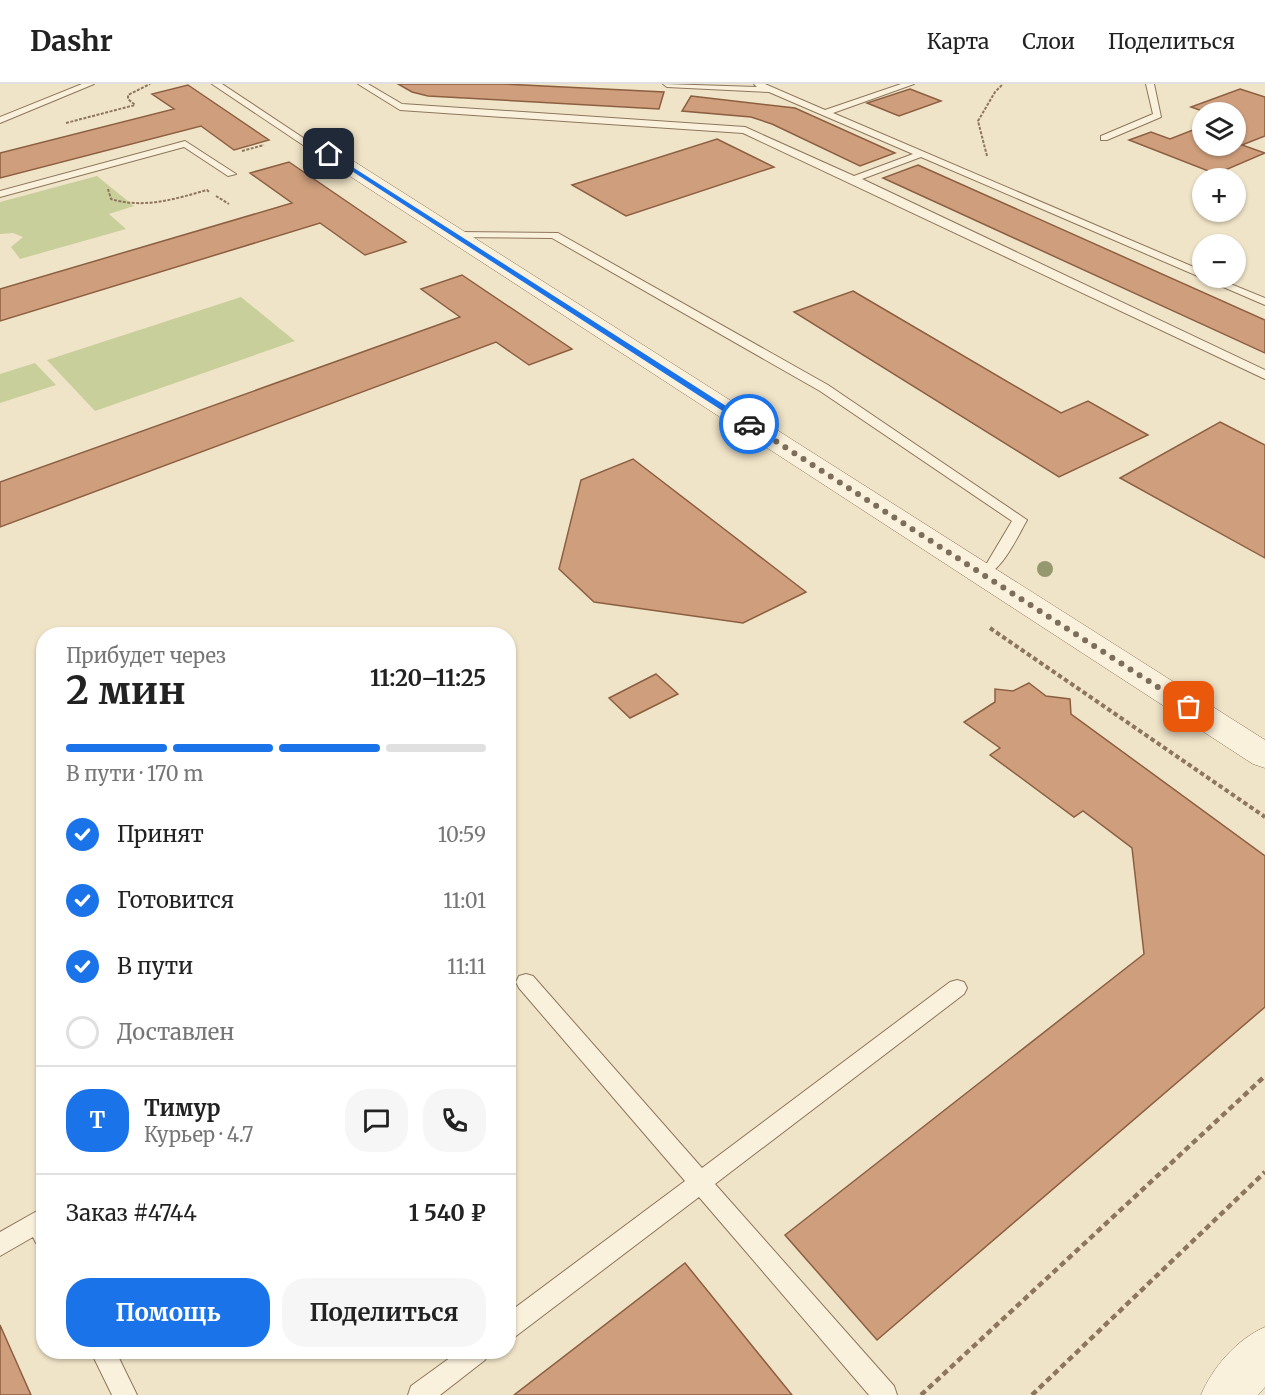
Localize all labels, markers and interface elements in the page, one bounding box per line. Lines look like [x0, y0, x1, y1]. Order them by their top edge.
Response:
text: Dashr [30, 23, 113, 59]
text: Карта [927, 28, 989, 55]
text: Слои [1022, 28, 1075, 55]
text: Поделиться [1108, 28, 1235, 55]
map controls [1192, 102, 1246, 288]
button: layers [1192, 102, 1246, 156]
pin [303, 128, 354, 179]
icon: home [312, 137, 345, 170]
button: + [1192, 168, 1246, 222]
button: − [1192, 234, 1246, 288]
courier [719, 394, 779, 454]
icon: car [733, 408, 766, 441]
text: Прибудет через [66, 643, 226, 668]
text: 11:20–11:25 [370, 664, 486, 692]
text: 2 мин [66, 666, 186, 715]
pin [1163, 681, 1214, 732]
icon: bag [1172, 690, 1205, 723]
text: В пути · 170 m [66, 761, 203, 786]
icon: check [66, 818, 99, 851]
text: Принят [117, 820, 204, 848]
text: 10:59 [438, 822, 486, 847]
icon: check [66, 884, 99, 917]
text: Готовится [117, 886, 234, 914]
text: 11:01 [443, 888, 486, 913]
icon: check [66, 950, 99, 983]
text: В пути [117, 952, 193, 980]
text: 11:11 [447, 954, 486, 979]
text: Доставлен [117, 1018, 234, 1046]
button: chat [345, 1089, 408, 1152]
button: phone [423, 1089, 486, 1152]
text: Тимур [144, 1094, 221, 1122]
text: Т [90, 1106, 105, 1134]
text: Курьер · 4.7 [144, 1122, 253, 1147]
text: Заказ #4744 [66, 1199, 197, 1227]
text: 1 540 ₽ [409, 1199, 486, 1227]
button: Помощь [66, 1278, 270, 1347]
button: Поделиться [282, 1278, 486, 1347]

